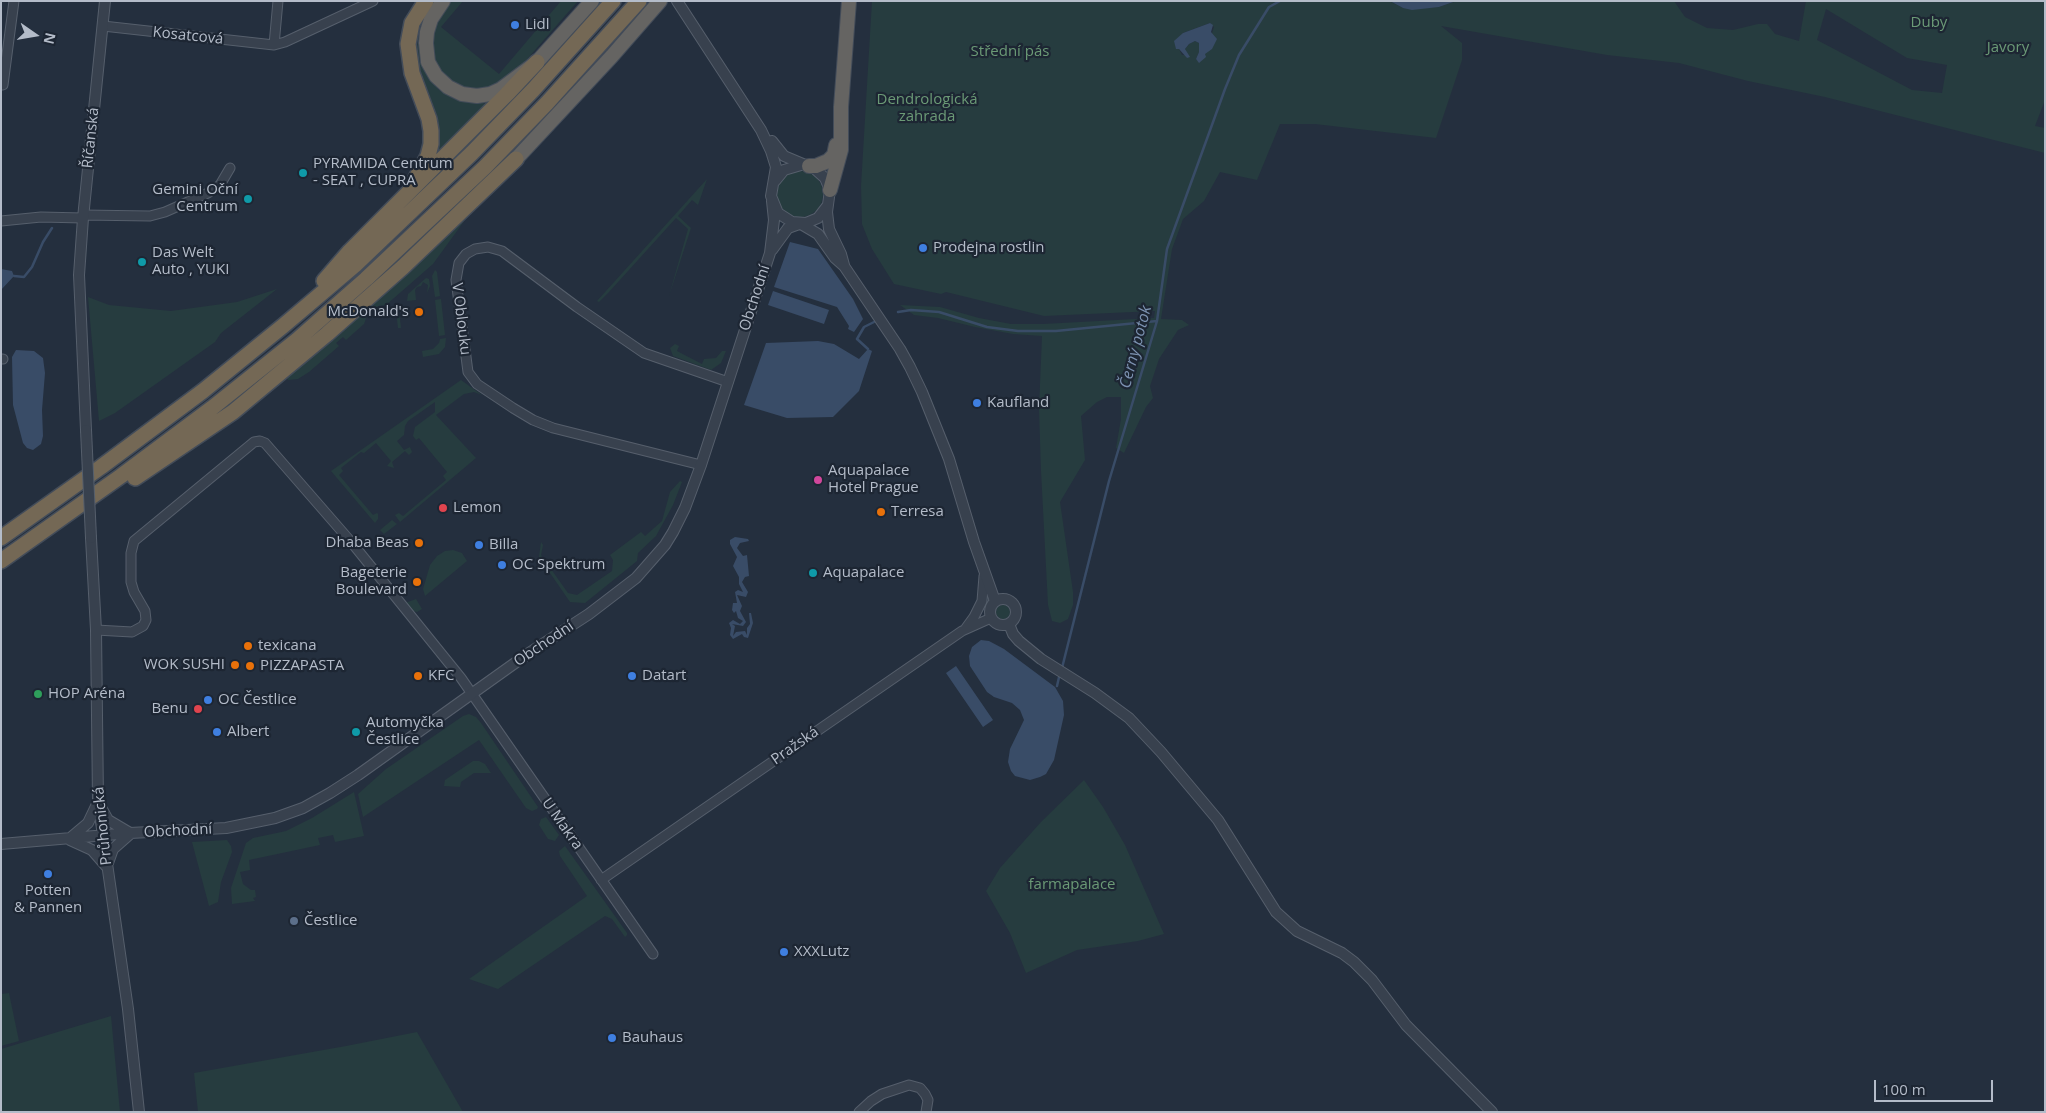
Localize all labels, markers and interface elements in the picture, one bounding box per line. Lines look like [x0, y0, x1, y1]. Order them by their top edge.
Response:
north arrow [10, 10, 60, 60]
park label: Duby [1911, 14, 1947, 32]
place label: Lidl [525, 16, 550, 34]
marker: Lidl [509, 19, 521, 31]
street label: Kosatcová [152, 23, 224, 49]
text: N [40, 31, 61, 46]
park label: Javory [1987, 39, 2029, 57]
park label: Střední pás [971, 43, 1049, 61]
park label: Dendrologická zahrada [877, 91, 977, 126]
street label: Říčanská [79, 107, 103, 169]
place label: PYRAMIDA Centrum - SEAT , CUPRA [313, 155, 453, 190]
marker: PYRAMIDA Centrum - SEAT , CUPRA [297, 167, 309, 179]
place label: Gemini Oční Centrum [152, 181, 238, 216]
marker: Gemini Oční Centrum [242, 193, 254, 205]
place label: Prodejna rostlin [933, 239, 1044, 257]
marker: Prodejna rostlin [917, 242, 929, 254]
place label: Das Welt Auto , YUKI [152, 244, 229, 279]
marker: Das Welt Auto , YUKI [136, 256, 148, 268]
street label: Obchodní [736, 263, 774, 333]
street label: V Oblouku [448, 282, 474, 356]
place label: McDonald's [327, 303, 409, 321]
water label: Černý potok [1116, 304, 1156, 390]
marker: McDonald's [413, 306, 425, 318]
place label: Kaufland [987, 394, 1049, 412]
marker: Kaufland [971, 397, 983, 409]
place label: Aquapalace Hotel Prague [828, 462, 919, 497]
marker: Aquapalace Hotel Prague [812, 474, 824, 486]
place label: Lemon [453, 499, 501, 517]
marker: Lemon [437, 502, 449, 514]
place label: Terresa [891, 503, 944, 521]
marker: Terresa [875, 506, 887, 518]
place label: Dhaba Beas [326, 534, 409, 552]
place label: Billa [489, 536, 518, 554]
marker: Dhaba Beas [413, 537, 425, 549]
marker: Billa [473, 539, 485, 551]
place label: OC Spektrum [512, 556, 605, 574]
marker: OC Spektrum [496, 559, 508, 571]
place label: Bageterie Boulevard [336, 564, 407, 599]
place label: Aquapalace [823, 564, 904, 582]
marker: Aquapalace [807, 567, 819, 579]
marker: Bageterie Boulevard [411, 576, 423, 588]
street label: Obchodní [511, 617, 577, 671]
place label: texicana [258, 637, 316, 655]
marker: texicana [242, 640, 254, 652]
place label: WOK SUSHI [144, 656, 225, 674]
place label: PIZZAPASTA [260, 657, 344, 675]
marker: WOK SUSHI [229, 659, 241, 671]
marker: PIZZAPASTA [244, 660, 256, 672]
place label: KFC [428, 667, 454, 685]
place label: Datart [642, 667, 686, 685]
marker: KFC [412, 670, 424, 682]
marker: Datart [626, 670, 638, 682]
place label: HOP Aréna [48, 685, 125, 703]
marker: HOP Aréna [32, 688, 44, 700]
place label: OC Čestlice [218, 691, 297, 709]
marker: OC Čestlice [202, 694, 214, 706]
place label: Benu [151, 700, 188, 718]
marker: Benu [192, 703, 204, 715]
place label: Automyčka Čestlice [366, 714, 444, 749]
place label: Albert [227, 723, 269, 741]
street label: Pražská [768, 723, 822, 769]
marker: Albert [211, 726, 223, 738]
marker: Automyčka Čestlice [350, 726, 362, 738]
street label: Průhonická [90, 786, 116, 866]
street label: U Makra [538, 795, 586, 853]
street label: Obchodní [143, 820, 213, 842]
marker: Potten & Pannen [42, 868, 54, 880]
park label: farmapalace [1029, 876, 1115, 894]
place label: Potten & Pannen [14, 882, 82, 917]
place label: Čestlice [304, 912, 358, 930]
marker: Čestlice [288, 915, 300, 927]
place label: XXXLutz [794, 943, 849, 961]
marker: XXXLutz [778, 946, 790, 958]
place label: Bauhaus [622, 1029, 683, 1047]
marker: Bauhaus [606, 1032, 618, 1044]
scale bar [1876, 1070, 1995, 1102]
text: 100 m [1882, 1079, 1926, 1099]

